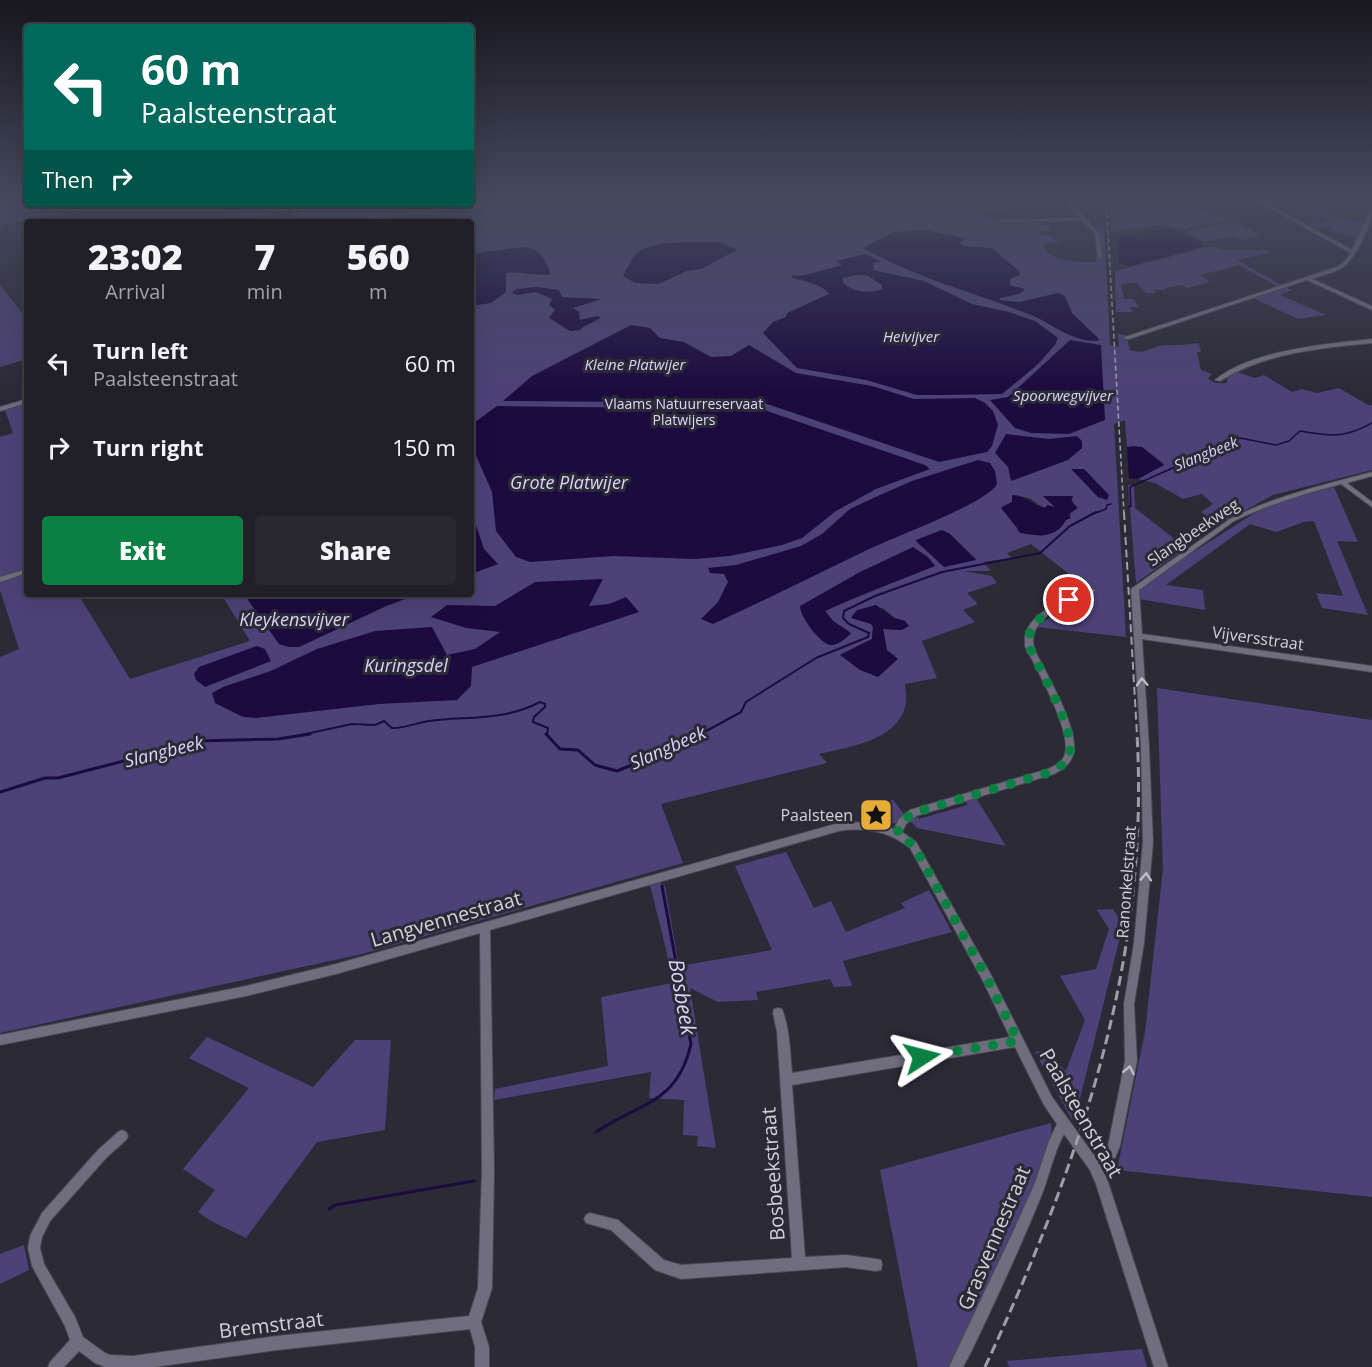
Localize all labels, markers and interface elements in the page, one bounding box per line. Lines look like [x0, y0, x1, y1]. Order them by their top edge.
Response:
text: 60 m [141, 40, 241, 97]
icon: left [42, 48, 120, 126]
text: Paalsteenstraat [141, 94, 337, 131]
icon: right [105, 162, 138, 195]
text: Then [42, 164, 93, 194]
text: 23:02 [88, 232, 183, 281]
text: 7 [254, 232, 275, 281]
text: 560 [347, 232, 410, 281]
text: Arrival [105, 278, 166, 305]
text: min [247, 278, 283, 305]
text: m [369, 278, 388, 305]
water label: Heivijver [883, 326, 940, 346]
text: Turn left [93, 335, 188, 365]
icon: left [42, 347, 75, 380]
text: 60 m [405, 348, 456, 378]
water label: Kleine Platwijer [585, 354, 686, 374]
text: Paalsteenstraat [93, 365, 238, 392]
water label: Spoorwegvijver [1013, 385, 1114, 405]
park label: Vlaams Natuurreservaat Platwijers [605, 394, 763, 429]
icon: right [42, 431, 75, 464]
water label: Slangbeek [1171, 431, 1241, 475]
text: Turn right [93, 432, 204, 462]
text: 150 m [392, 432, 456, 462]
water label: Grote Platwijer [510, 470, 629, 494]
street label: Slangbeekweg [1143, 493, 1244, 571]
button: Exit [42, 516, 243, 585]
button: Share [255, 516, 456, 585]
pin [1043, 574, 1094, 625]
icon: arrive [1052, 583, 1085, 616]
water label: Kleykensvijver [239, 607, 350, 631]
street label: Vijversstraat [1211, 621, 1305, 655]
water label: Kuringsdel [364, 653, 448, 677]
one-way arrow [1136, 677, 1149, 686]
water label: Slangbeek [626, 719, 710, 774]
water label: Slangbeek [122, 729, 207, 772]
place icon: Paalsteen [858, 797, 894, 833]
place label: Paalsteen [780, 804, 853, 826]
street label: Ranonkelstraat [1111, 825, 1141, 939]
one-way arrow [1139, 872, 1152, 881]
street label: Langvennestraat [367, 884, 524, 953]
water label: Bosbeek [663, 957, 704, 1038]
position arrow [890, 1025, 954, 1089]
street label: Paalsteenstraat [1034, 1043, 1129, 1182]
one-way arrow [1122, 1065, 1135, 1075]
street label: Bosbeekstraat [754, 1106, 791, 1242]
street label: Grasvennestraat [951, 1161, 1036, 1314]
street label: Bremstraat [217, 1305, 325, 1344]

